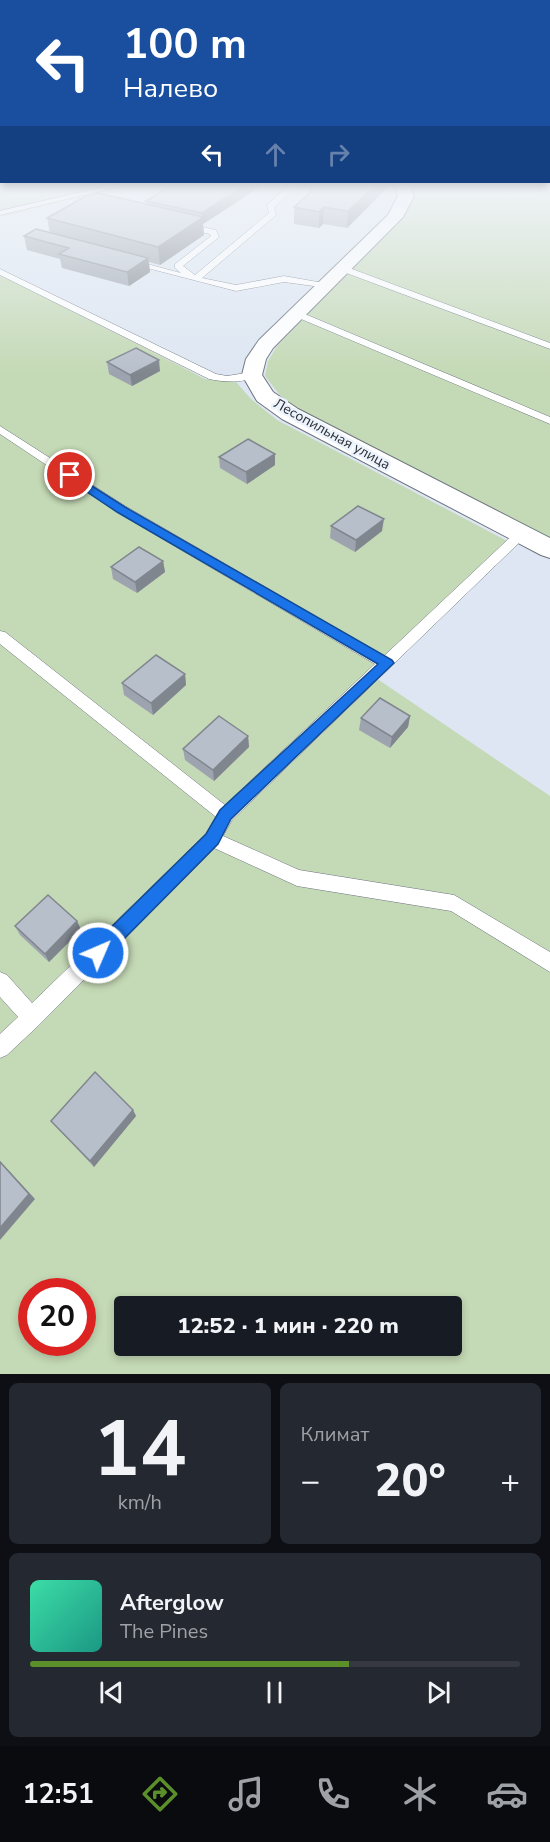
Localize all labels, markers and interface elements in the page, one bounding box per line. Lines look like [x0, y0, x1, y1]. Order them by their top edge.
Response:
text: 100 m [123, 16, 247, 73]
icon: left [24, 24, 102, 102]
text: Налево [123, 70, 218, 107]
icon: left [196, 138, 229, 171]
icon: ahead [259, 138, 292, 171]
icon: right [322, 138, 355, 171]
street label: Лесопильная улица [270, 394, 394, 474]
pin [44, 449, 95, 500]
icon: arrive [53, 458, 86, 491]
position arrow [66, 921, 130, 985]
speed limit sign: 20 [18, 1278, 96, 1356]
text: 12:52 · 1 мин · 220 m [177, 1311, 399, 1341]
text: 14 [93, 1396, 187, 1503]
text: Климат [301, 1421, 369, 1448]
text: 20° [375, 1451, 446, 1512]
text: − [301, 1459, 320, 1504]
text: + [500, 1459, 520, 1504]
text: km/h [118, 1489, 162, 1516]
text: Afterglow [120, 1588, 224, 1618]
text: The Pines [120, 1618, 208, 1645]
icon: previous [95, 1676, 128, 1709]
icon: pause [258, 1676, 291, 1709]
icon: next [422, 1676, 455, 1709]
icon: directions [139, 1773, 181, 1815]
icon: music [225, 1773, 267, 1815]
icon: phone [312, 1773, 354, 1815]
icon: climate [399, 1773, 441, 1815]
icon: car [486, 1773, 528, 1815]
text: 12:51 [22, 1776, 94, 1813]

